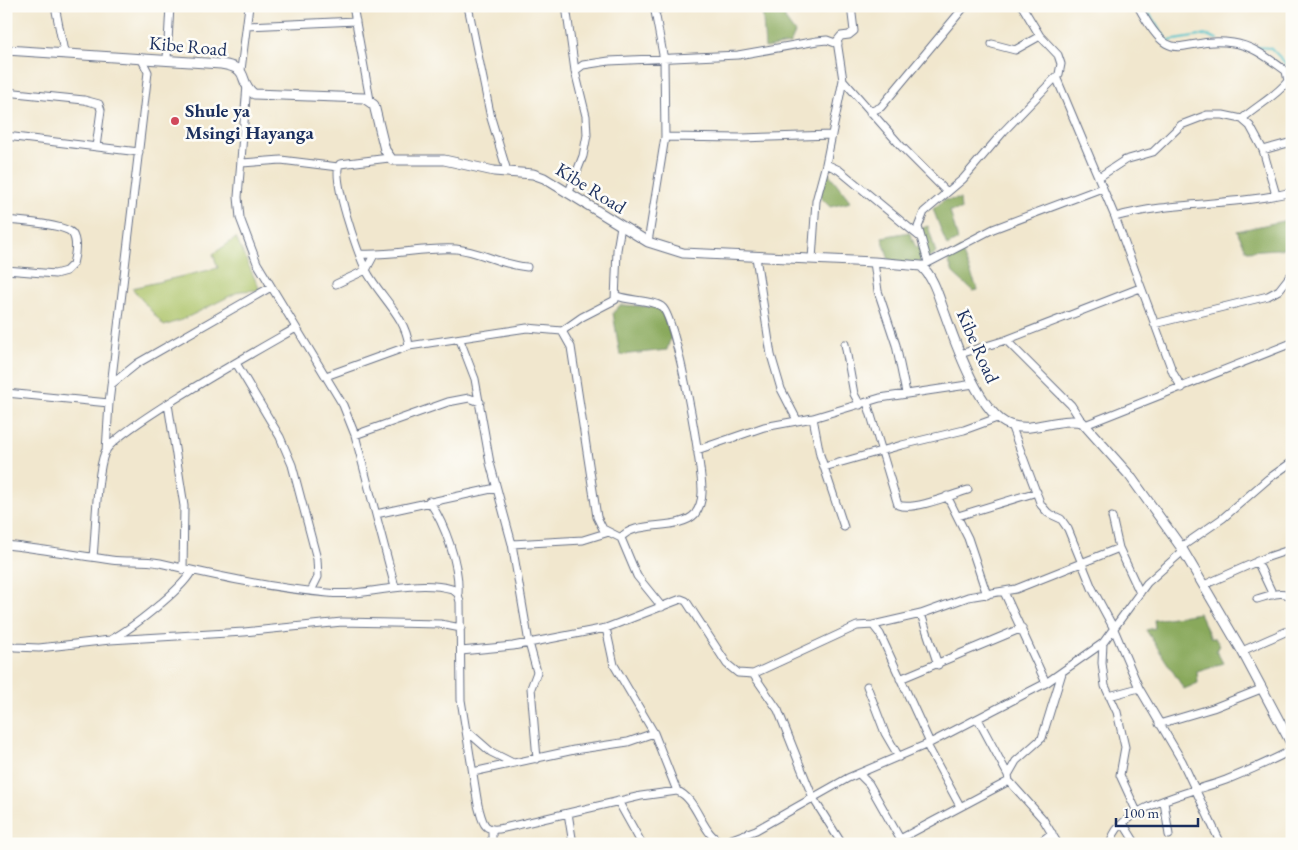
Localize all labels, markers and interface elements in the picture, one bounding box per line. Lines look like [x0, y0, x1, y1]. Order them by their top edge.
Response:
street label: Kibe Road [148, 30, 229, 62]
place label: Shule ya Msingi Hayanga [185, 98, 315, 145]
marker: Shule ya Msingi Hayanga [169, 115, 181, 127]
street label: Kibe Road [551, 157, 631, 220]
street label: Kibe Road [951, 305, 1006, 387]
scale bar [1116, 795, 1198, 827]
text: 100 m [1123, 803, 1160, 822]

